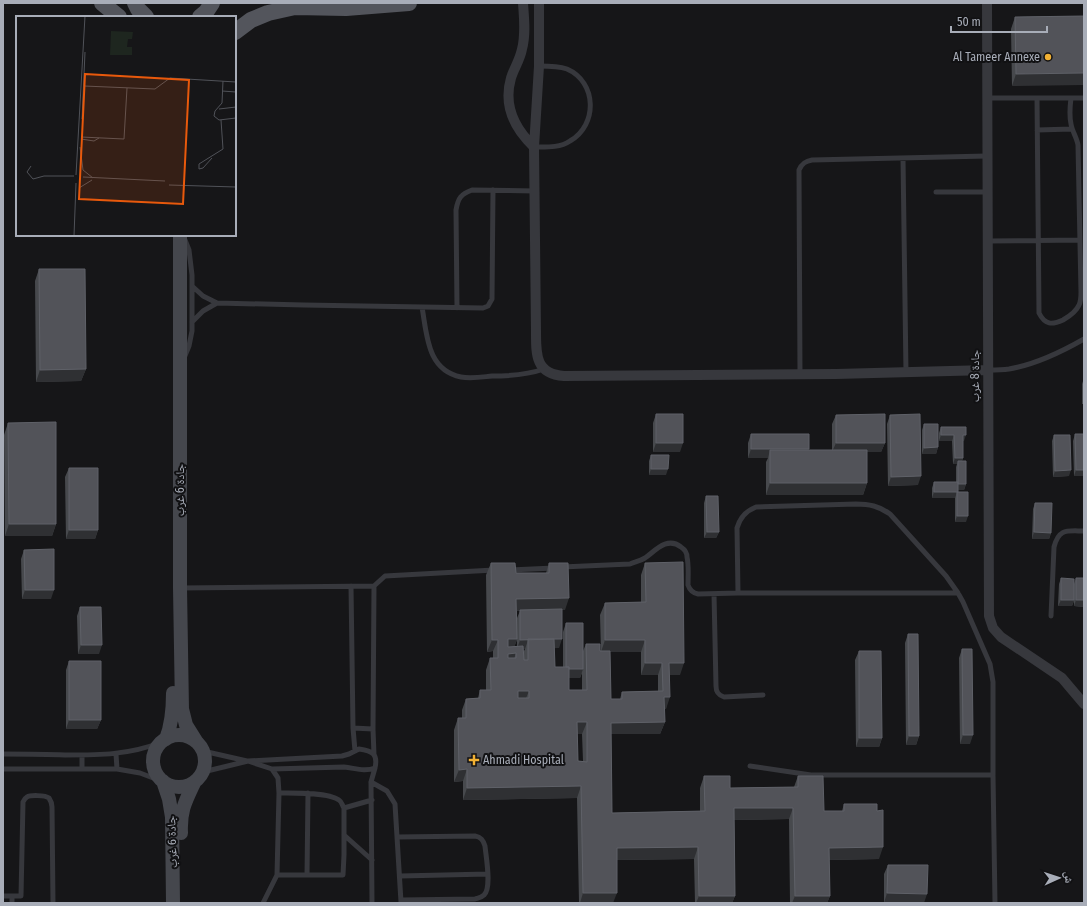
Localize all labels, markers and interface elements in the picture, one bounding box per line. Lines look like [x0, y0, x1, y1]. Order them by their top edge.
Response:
scale bar [951, 8, 1047, 34]
text: 50 m [957, 15, 981, 29]
inset map [16, 16, 236, 236]
place label: Al Tameer Annexe [953, 50, 1040, 64]
marker: Al Tameer Annexe [1043, 52, 1053, 62]
street label: جادة 8 غرب [968, 349, 982, 402]
street label: جادة 6 غرب [173, 463, 187, 516]
place label: Ahmadi Hospital [483, 753, 564, 767]
marker: Ahmadi Hospital [468, 754, 480, 766]
street label: جادة 6 غرب [164, 815, 180, 868]
north arrow [1039, 858, 1079, 898]
text: ش [1061, 871, 1075, 884]

